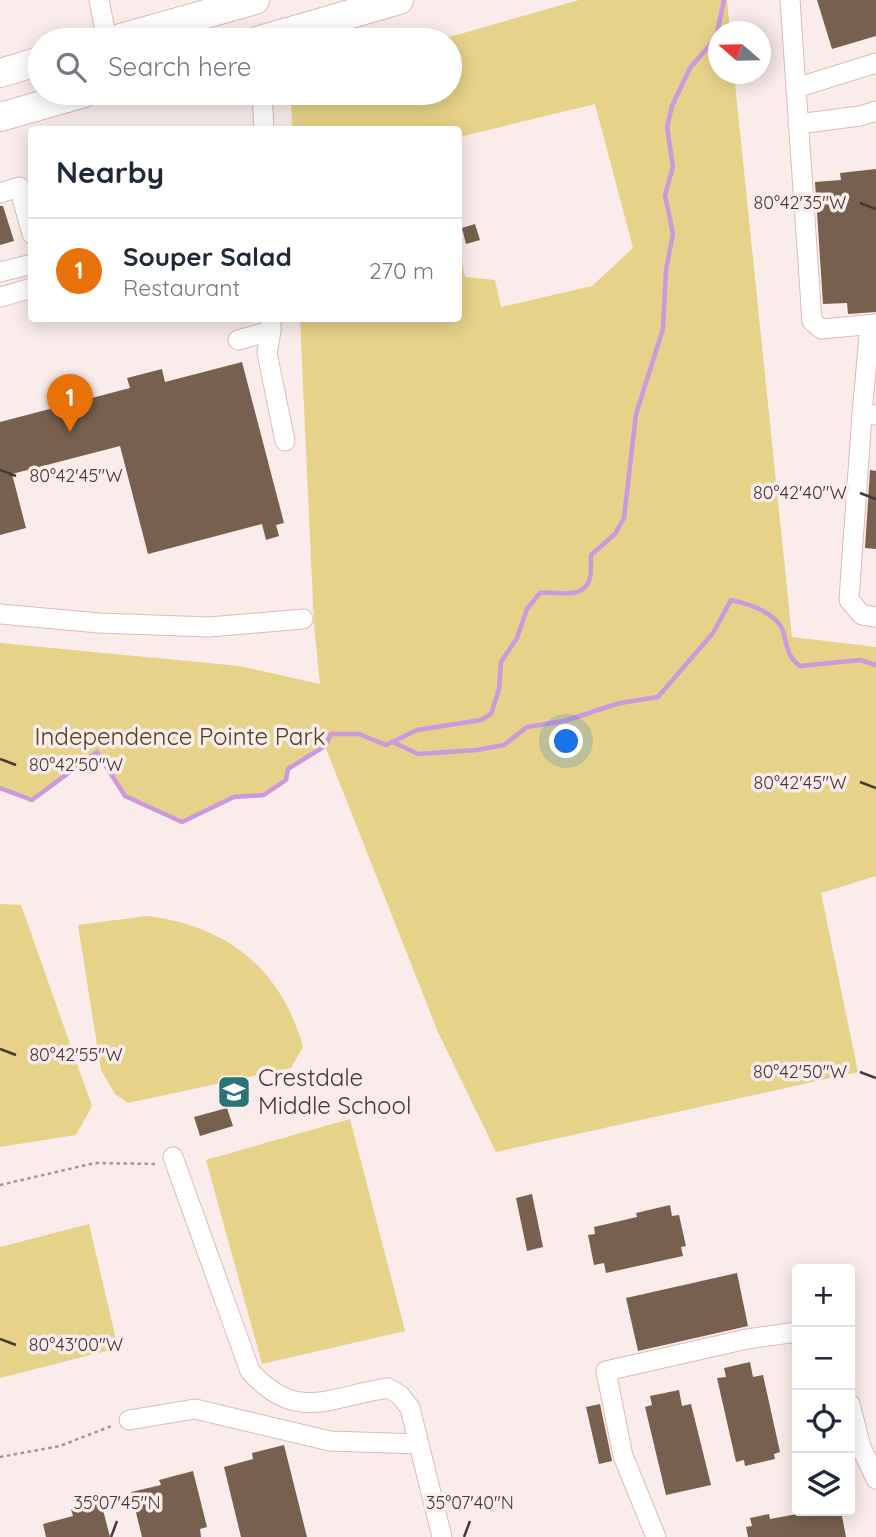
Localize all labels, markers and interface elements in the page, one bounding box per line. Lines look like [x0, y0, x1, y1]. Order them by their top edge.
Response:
north arrow [708, 21, 771, 84]
search box [28, 28, 462, 105]
icon: search [52, 48, 90, 86]
text: Search here [108, 50, 252, 83]
text: Nearby [56, 153, 164, 191]
text: 80°42'35"W [754, 191, 846, 214]
text: Souper Salad [123, 240, 292, 273]
text: 1 [75, 256, 83, 285]
text: 270 m [369, 256, 434, 285]
text: Restaurant [123, 273, 240, 302]
pin: 1 [47, 374, 93, 432]
text: 80°42'45"W [29, 464, 123, 487]
text: 80°42'40"W [753, 481, 847, 504]
park label: Independence Pointe Park [35, 721, 325, 751]
your location [549, 724, 583, 758]
text: 80°42'50"W [29, 753, 123, 776]
text: 80°42'45"W [753, 771, 847, 794]
text: 80°42'55"W [29, 1043, 123, 1066]
text: 80°42'50"W [753, 1060, 847, 1083]
place label: Crestdale Middle School [258, 1062, 412, 1120]
school or university icon: Crestdale Middle School [215, 1073, 253, 1111]
map controls [792, 1264, 855, 1516]
button: + [792, 1264, 855, 1327]
button: − [792, 1327, 855, 1390]
text: 80°43'00"W [29, 1333, 123, 1356]
button: locate [792, 1390, 855, 1453]
button: layers [792, 1453, 855, 1516]
text: 35°07'45"N [73, 1491, 161, 1514]
text: 35°07'40"N [426, 1491, 514, 1514]

